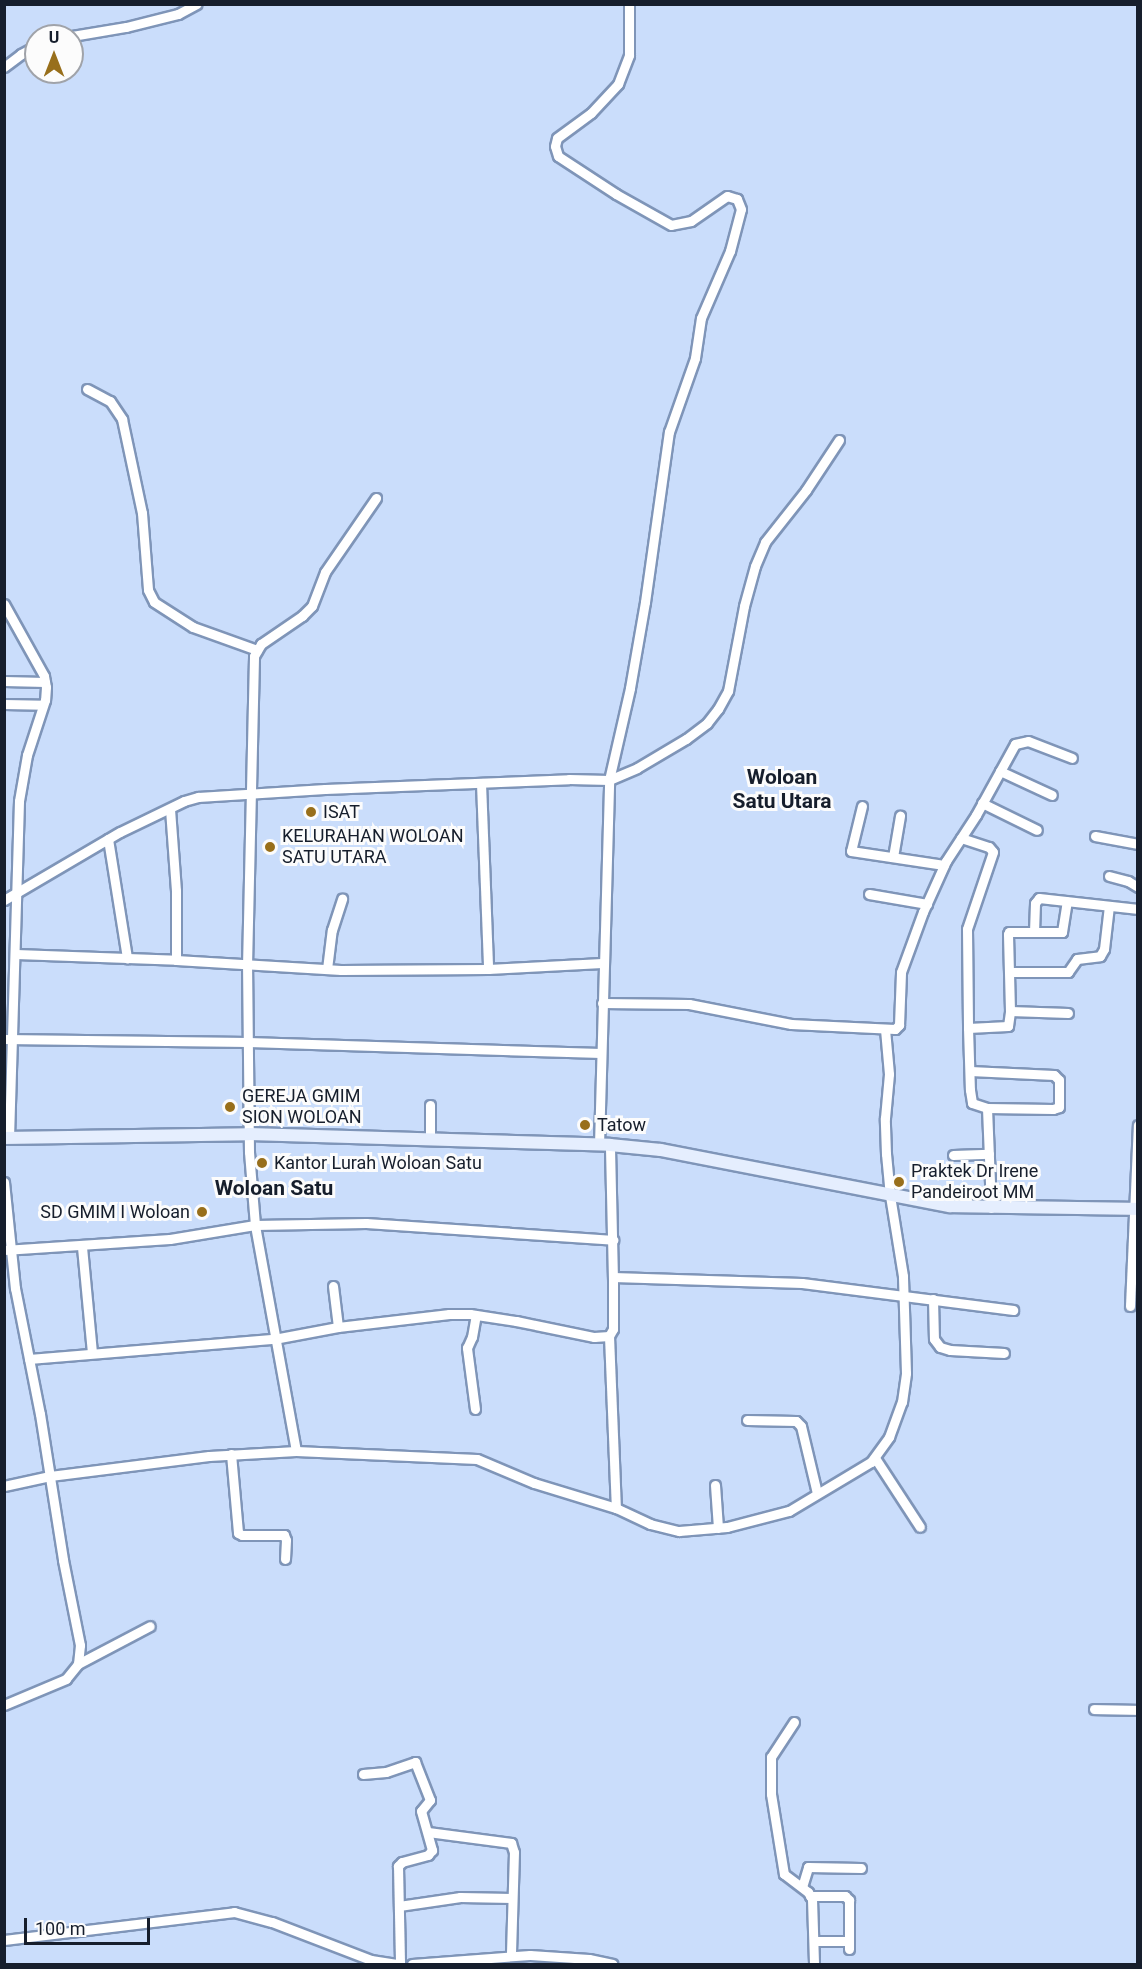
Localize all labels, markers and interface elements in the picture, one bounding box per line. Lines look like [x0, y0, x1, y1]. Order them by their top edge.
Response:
north arrow [24, 24, 84, 84]
text: U [49, 28, 59, 47]
district label: Woloan Satu Utara [732, 764, 832, 814]
place label: ISAT [323, 801, 360, 823]
marker: ISAT [304, 805, 318, 819]
place label: KELURAHAN WOLOAN SATU UTARA [282, 826, 464, 868]
marker: KELURAHAN WOLOAN SATU UTARA [263, 840, 277, 854]
place label: GEREJA GMIM SION WOLOAN [242, 1086, 362, 1128]
marker: GEREJA GMIM SION WOLOAN [223, 1100, 237, 1114]
place label: Tatow [597, 1114, 646, 1136]
marker: Tatow [578, 1118, 592, 1132]
place label: Kantor Lurah Woloan Satu [274, 1152, 482, 1174]
marker: Kantor Lurah Woloan Satu [255, 1156, 269, 1170]
place label: Praktek Dr Irene Pandeiroot MM [911, 1161, 1038, 1204]
district label: Woloan Satu [215, 1175, 333, 1201]
marker: Praktek Dr Irene Pandeiroot MM [892, 1175, 906, 1189]
place label: SD GMIM I Woloan [40, 1201, 190, 1223]
marker: SD GMIM I Woloan [195, 1205, 209, 1219]
scale bar [27, 1906, 153, 1944]
text: 100 m [35, 1918, 86, 1939]

